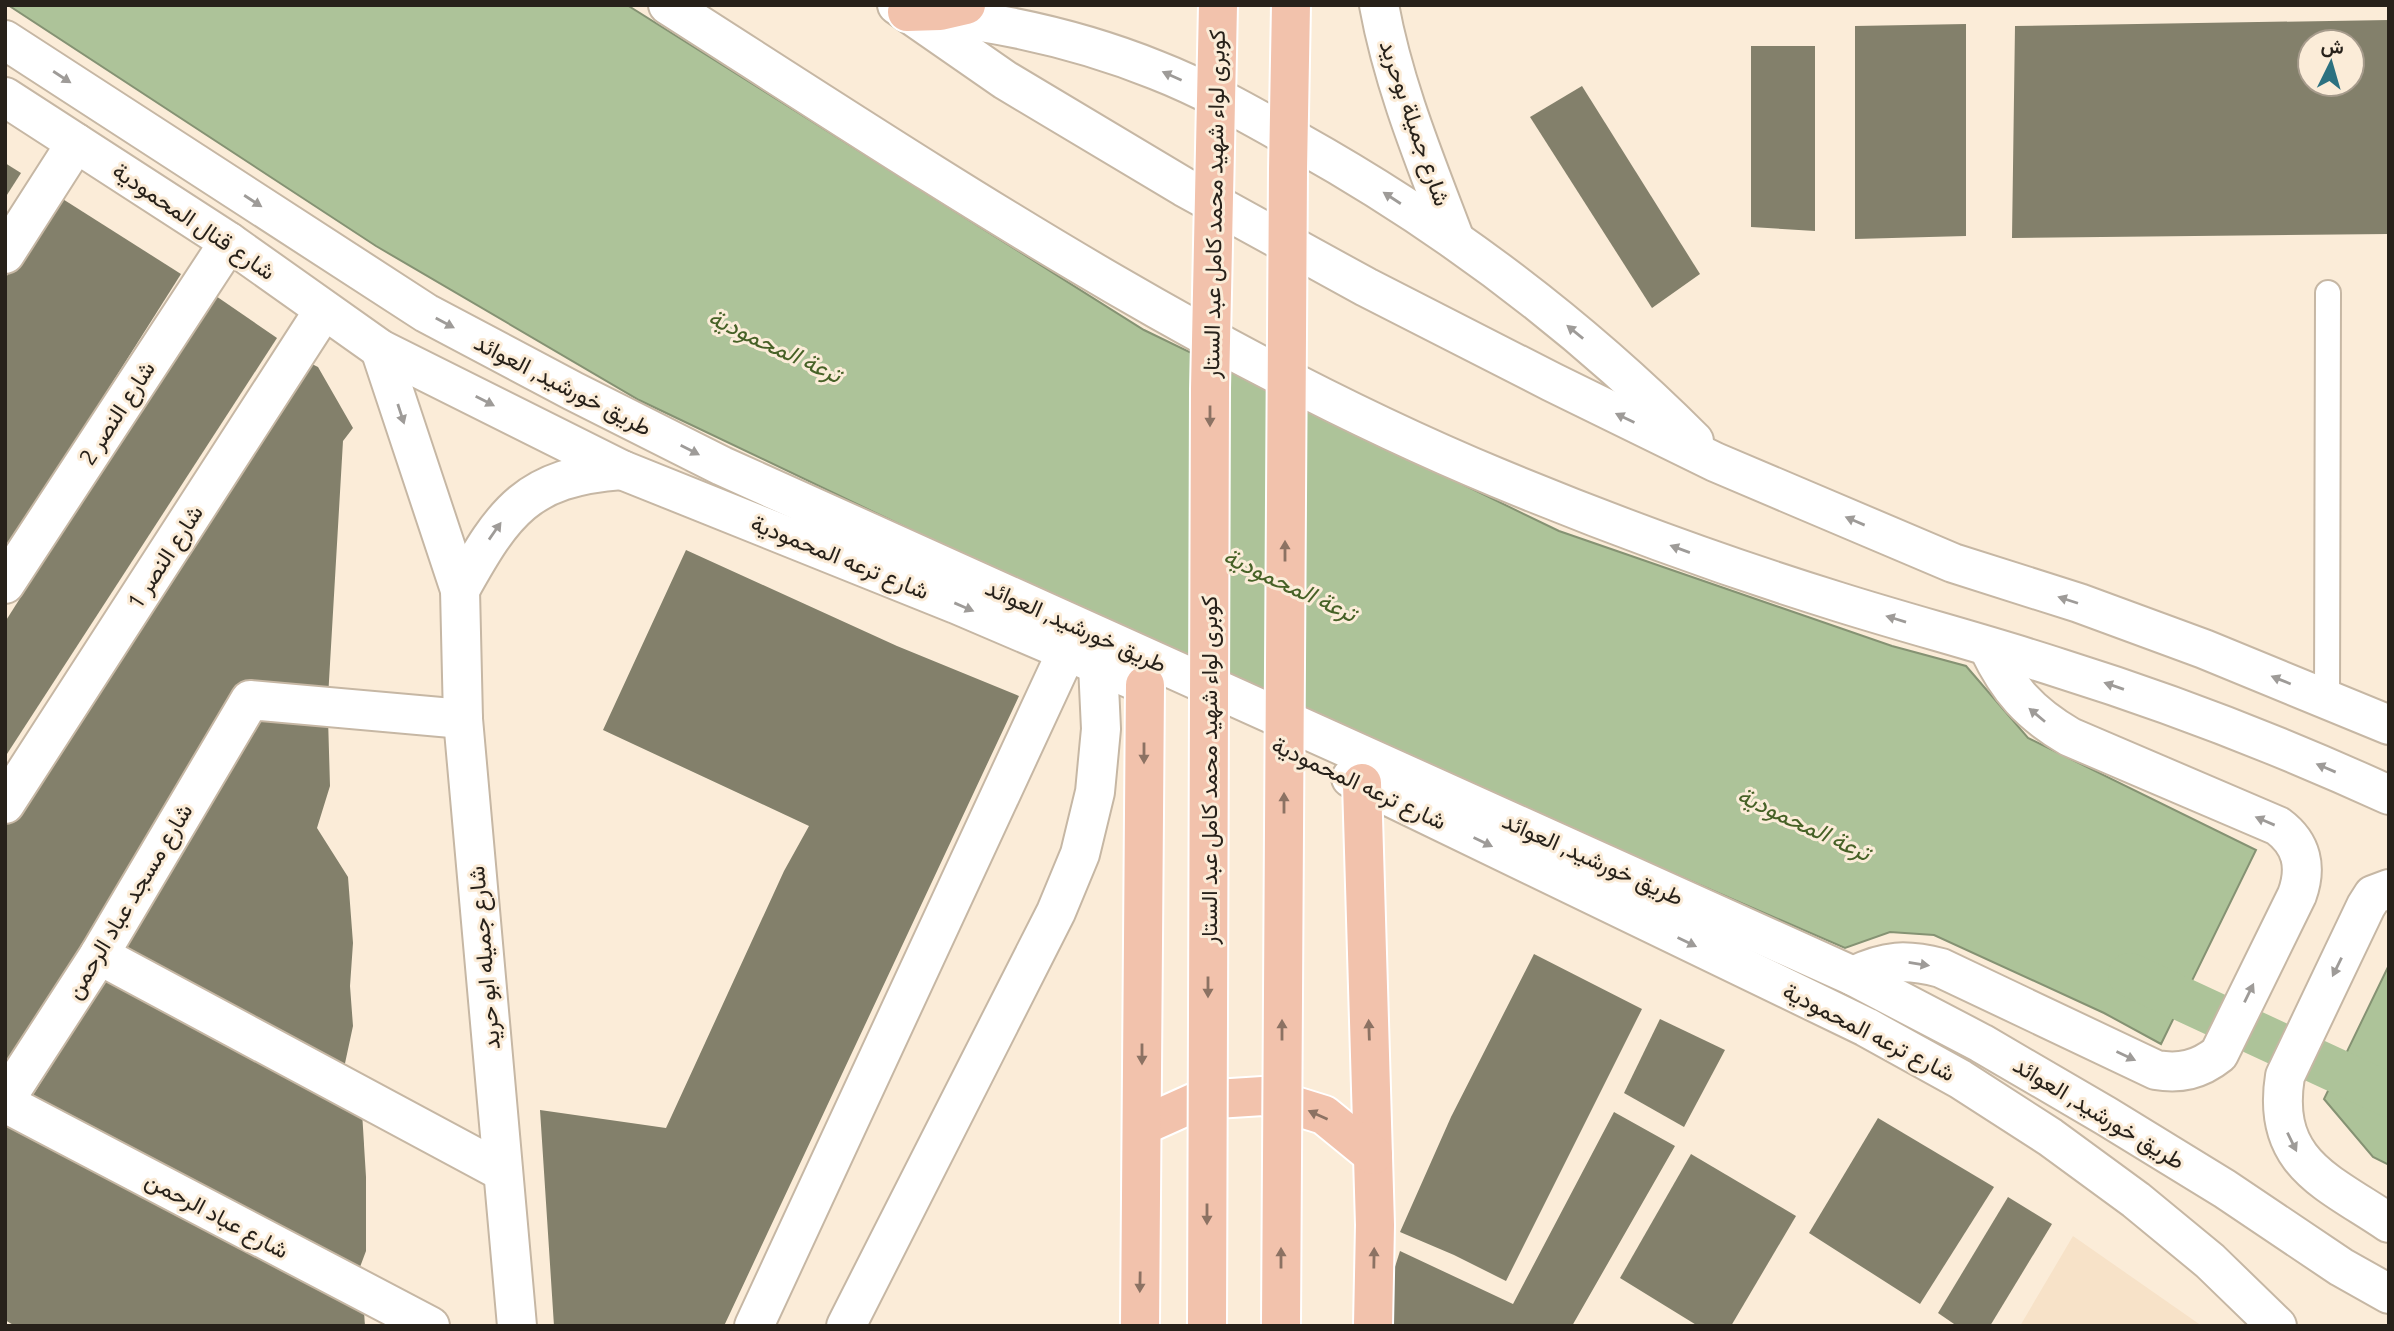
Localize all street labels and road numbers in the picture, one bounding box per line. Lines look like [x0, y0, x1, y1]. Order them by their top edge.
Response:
street label: كوبرى لواء شهيد محمد كامل عبد الستار [1198, 29, 1232, 380]
street label: شارع جميلة بوحريد [1372, 37, 1456, 210]
street label: شارع قنال المحمودية [106, 157, 280, 287]
street label: طريق خورشيد, العوائد [469, 329, 656, 443]
street label: شارع النصر 2 [74, 356, 163, 471]
street label: شارع النصر 1 [122, 500, 211, 615]
street label: شارع ترعه المحمودية [746, 510, 933, 607]
street label: طريق خورشيد, العوائد [981, 574, 1171, 679]
street label: كوبرى لواء شهيد محمد كامل عبد الستار [1196, 595, 1224, 946]
street label: شارع ترعه المحمودية [1266, 731, 1450, 837]
street label: شارع مسجد عباد الرحمن [60, 799, 200, 1005]
street label: طريق خورشيد, العوائد [1498, 807, 1688, 912]
street label: شارع جميله ابو حريد [463, 865, 508, 1051]
street label: شارع ترعه المحمودية [1777, 977, 1959, 1089]
street label: طريق خورشيد, العوائد [2008, 1052, 2189, 1176]
street label: شارع عباد الرحمن [140, 1166, 293, 1266]

